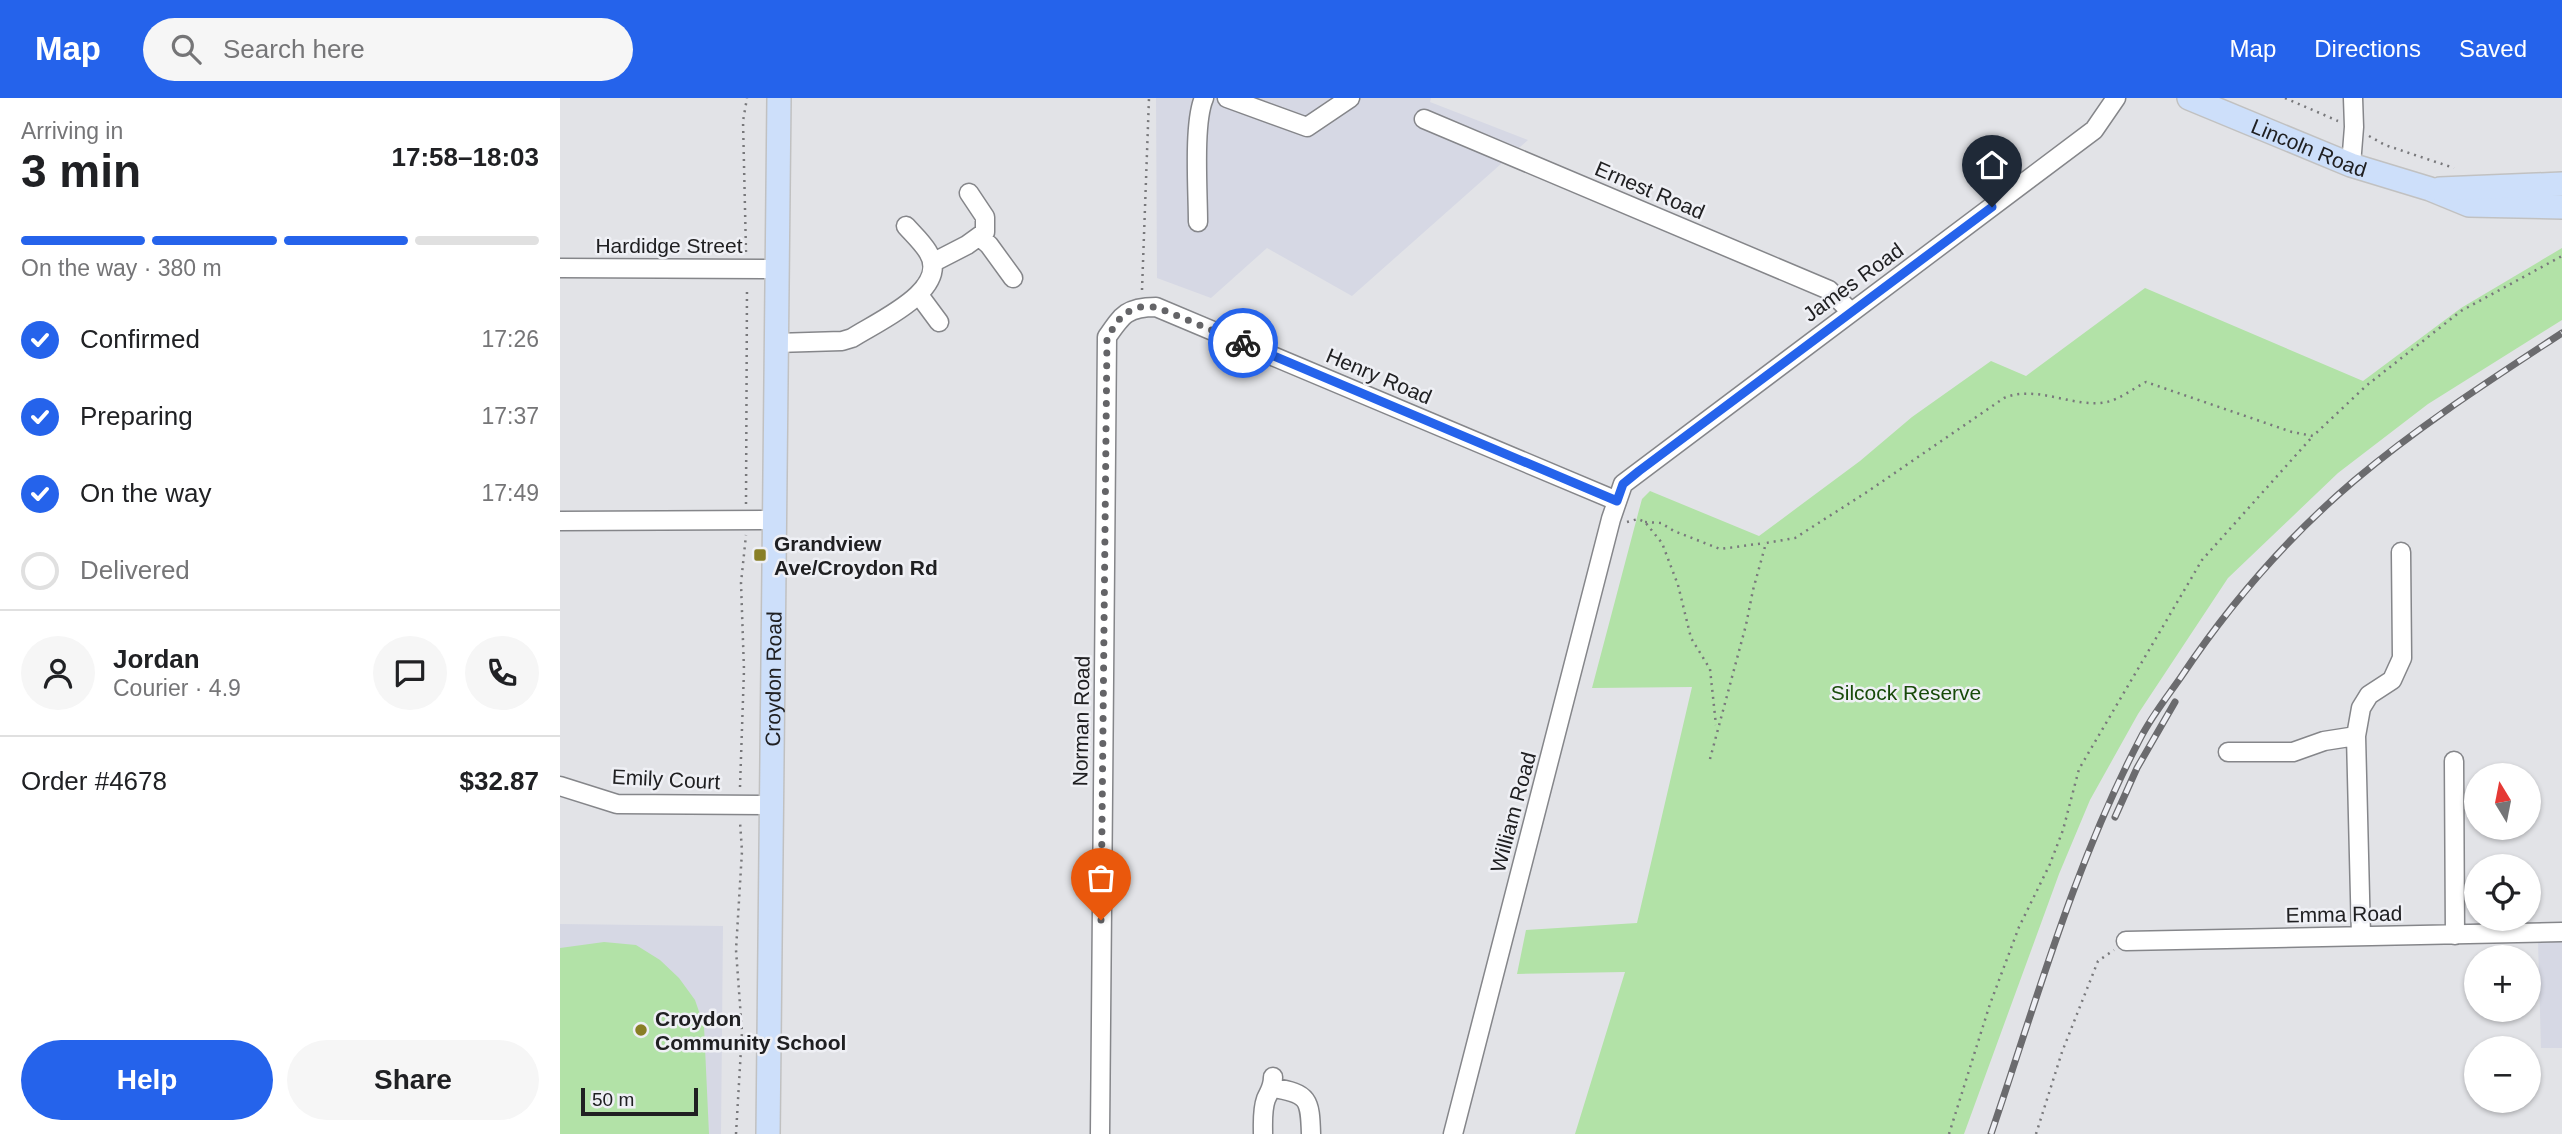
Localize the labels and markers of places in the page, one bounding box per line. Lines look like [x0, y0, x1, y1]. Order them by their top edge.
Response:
pin [1962, 135, 2022, 207]
place label: Grandview Ave/Croydon Rd [774, 532, 938, 579]
marker: Grandview Ave/Croydon Rd [752, 547, 768, 563]
pin [1071, 848, 1131, 920]
place label: Croydon Community School [655, 1007, 846, 1054]
marker: Croydon Community School [633, 1022, 649, 1038]

